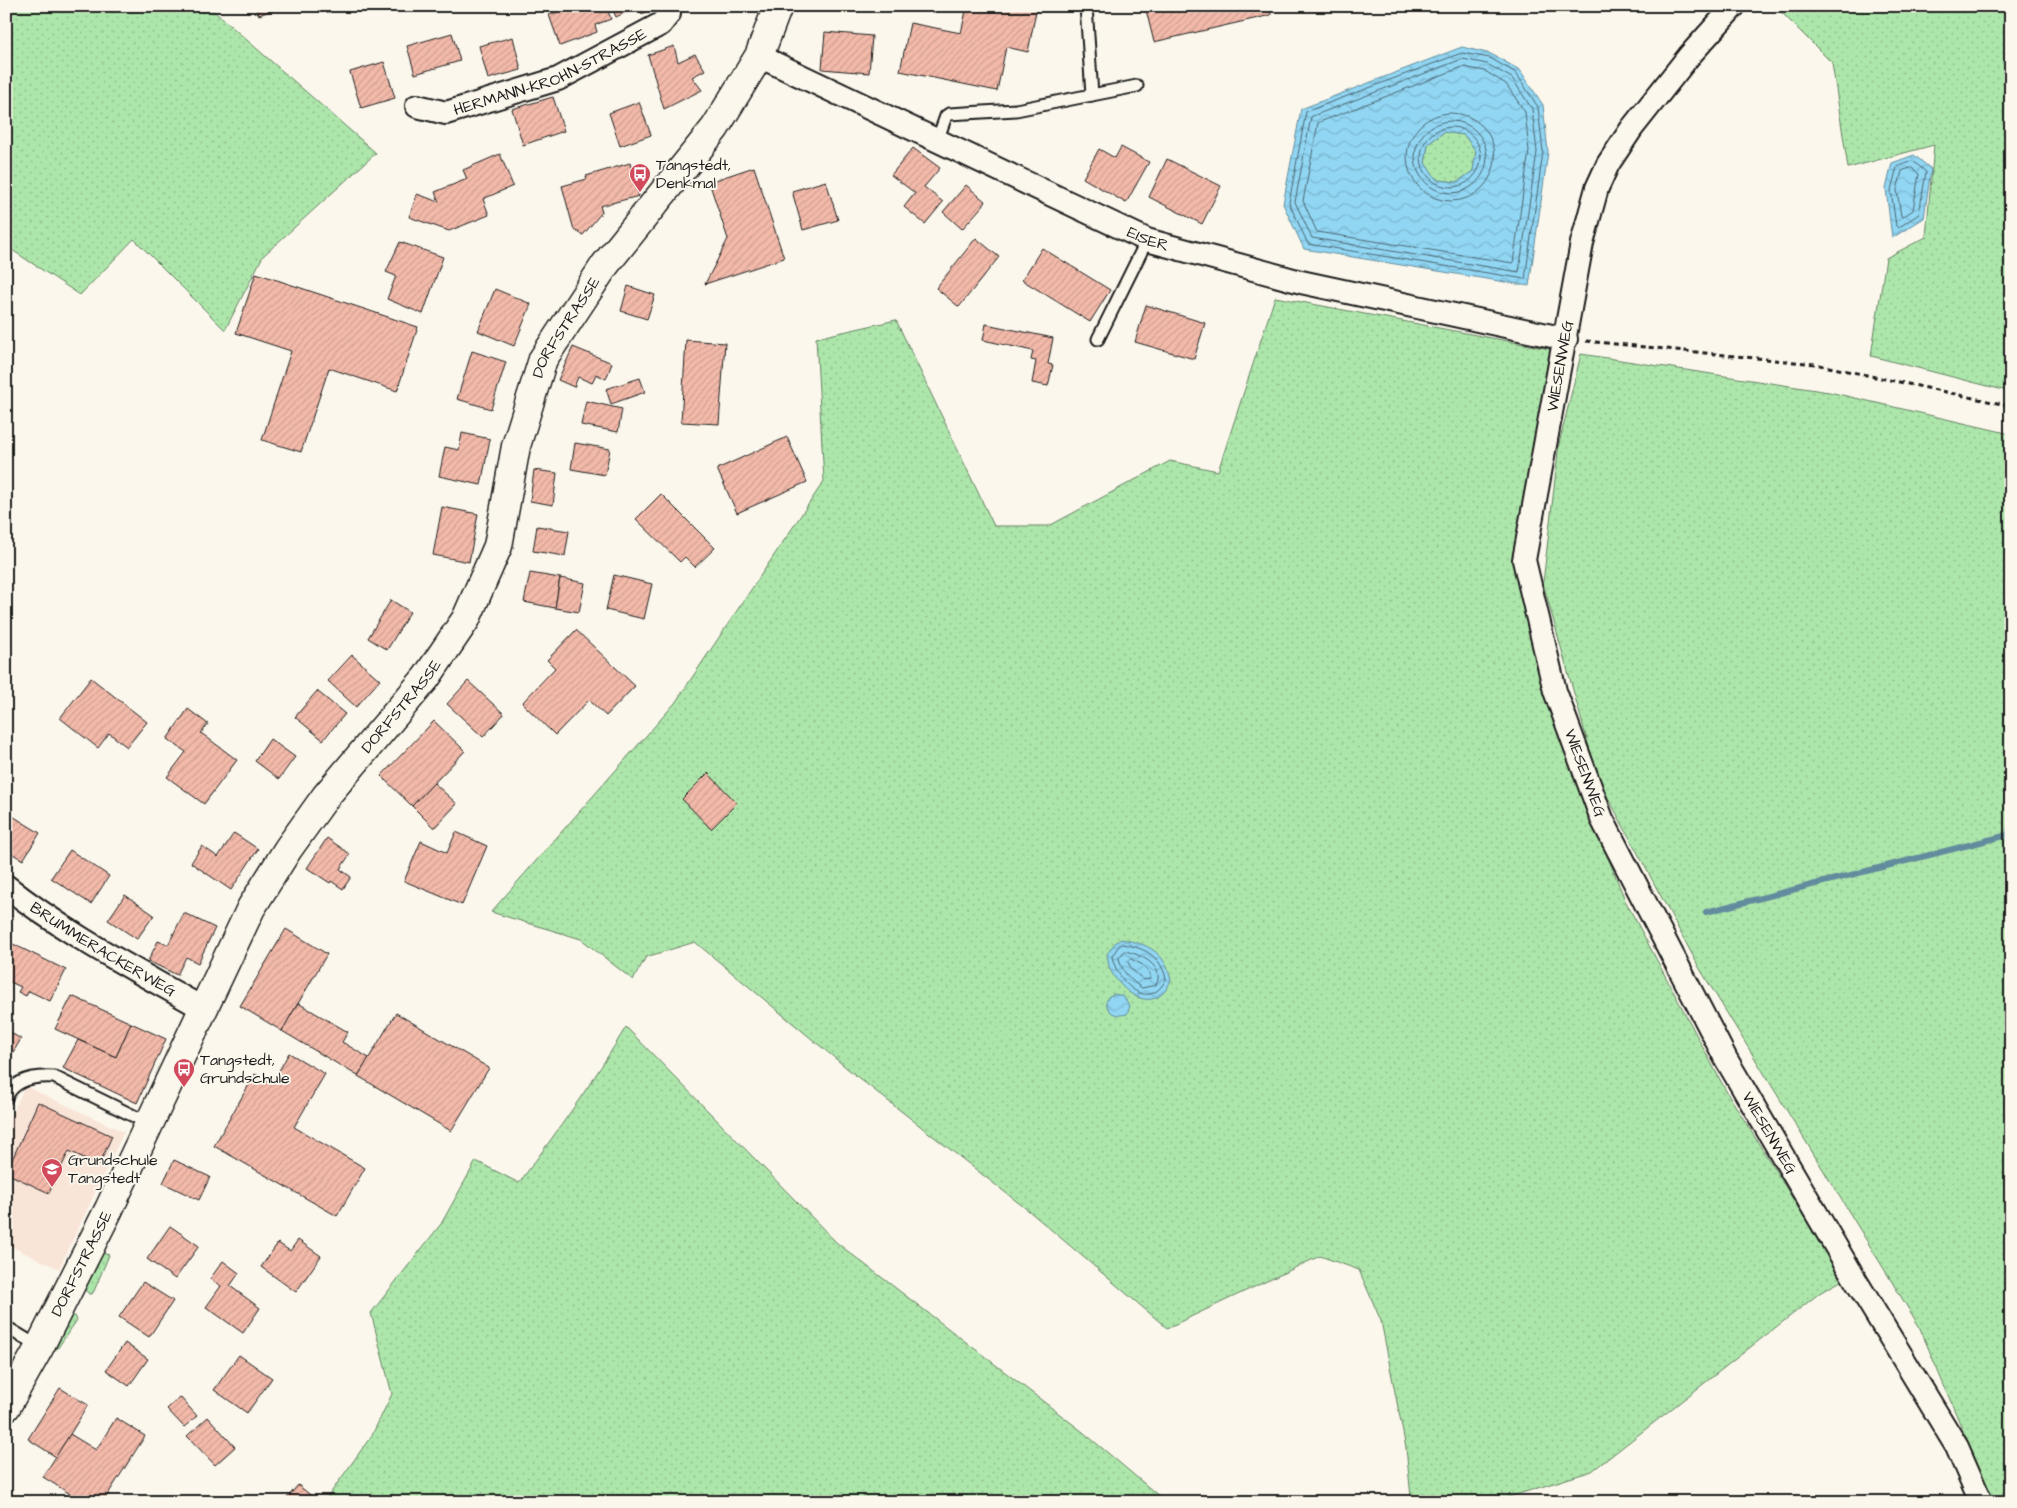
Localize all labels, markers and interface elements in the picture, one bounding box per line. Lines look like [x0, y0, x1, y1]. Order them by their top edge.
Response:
street label: HERMANN-KROHN-STRASSE [451, 22, 651, 121]
place label: Tangstedt, Denkmal [656, 154, 731, 194]
bus stop icon: Tangstedt, Denkmal [628, 162, 652, 193]
street label: EISER [1123, 221, 1171, 256]
street label: DORFSTRASSE [527, 272, 606, 380]
street label: WIESENWEG [1541, 319, 1579, 413]
street label: DORFSTRASSE [356, 655, 447, 758]
street label: WIESENWEG [1559, 726, 1611, 820]
street label: BRUMMERACKERWEG [26, 897, 180, 1002]
place label: Tangstedt, Grundschule [200, 1049, 290, 1089]
bus stop icon: Tangstedt, Grundschule [172, 1057, 196, 1088]
street label: WIESENWEG [1737, 1088, 1802, 1178]
place label: Grundschule Tangstedt [68, 1149, 158, 1190]
school or university icon: Grundschule Tangstedt [40, 1157, 64, 1188]
street label: DORFSTRASSE [46, 1207, 118, 1320]

